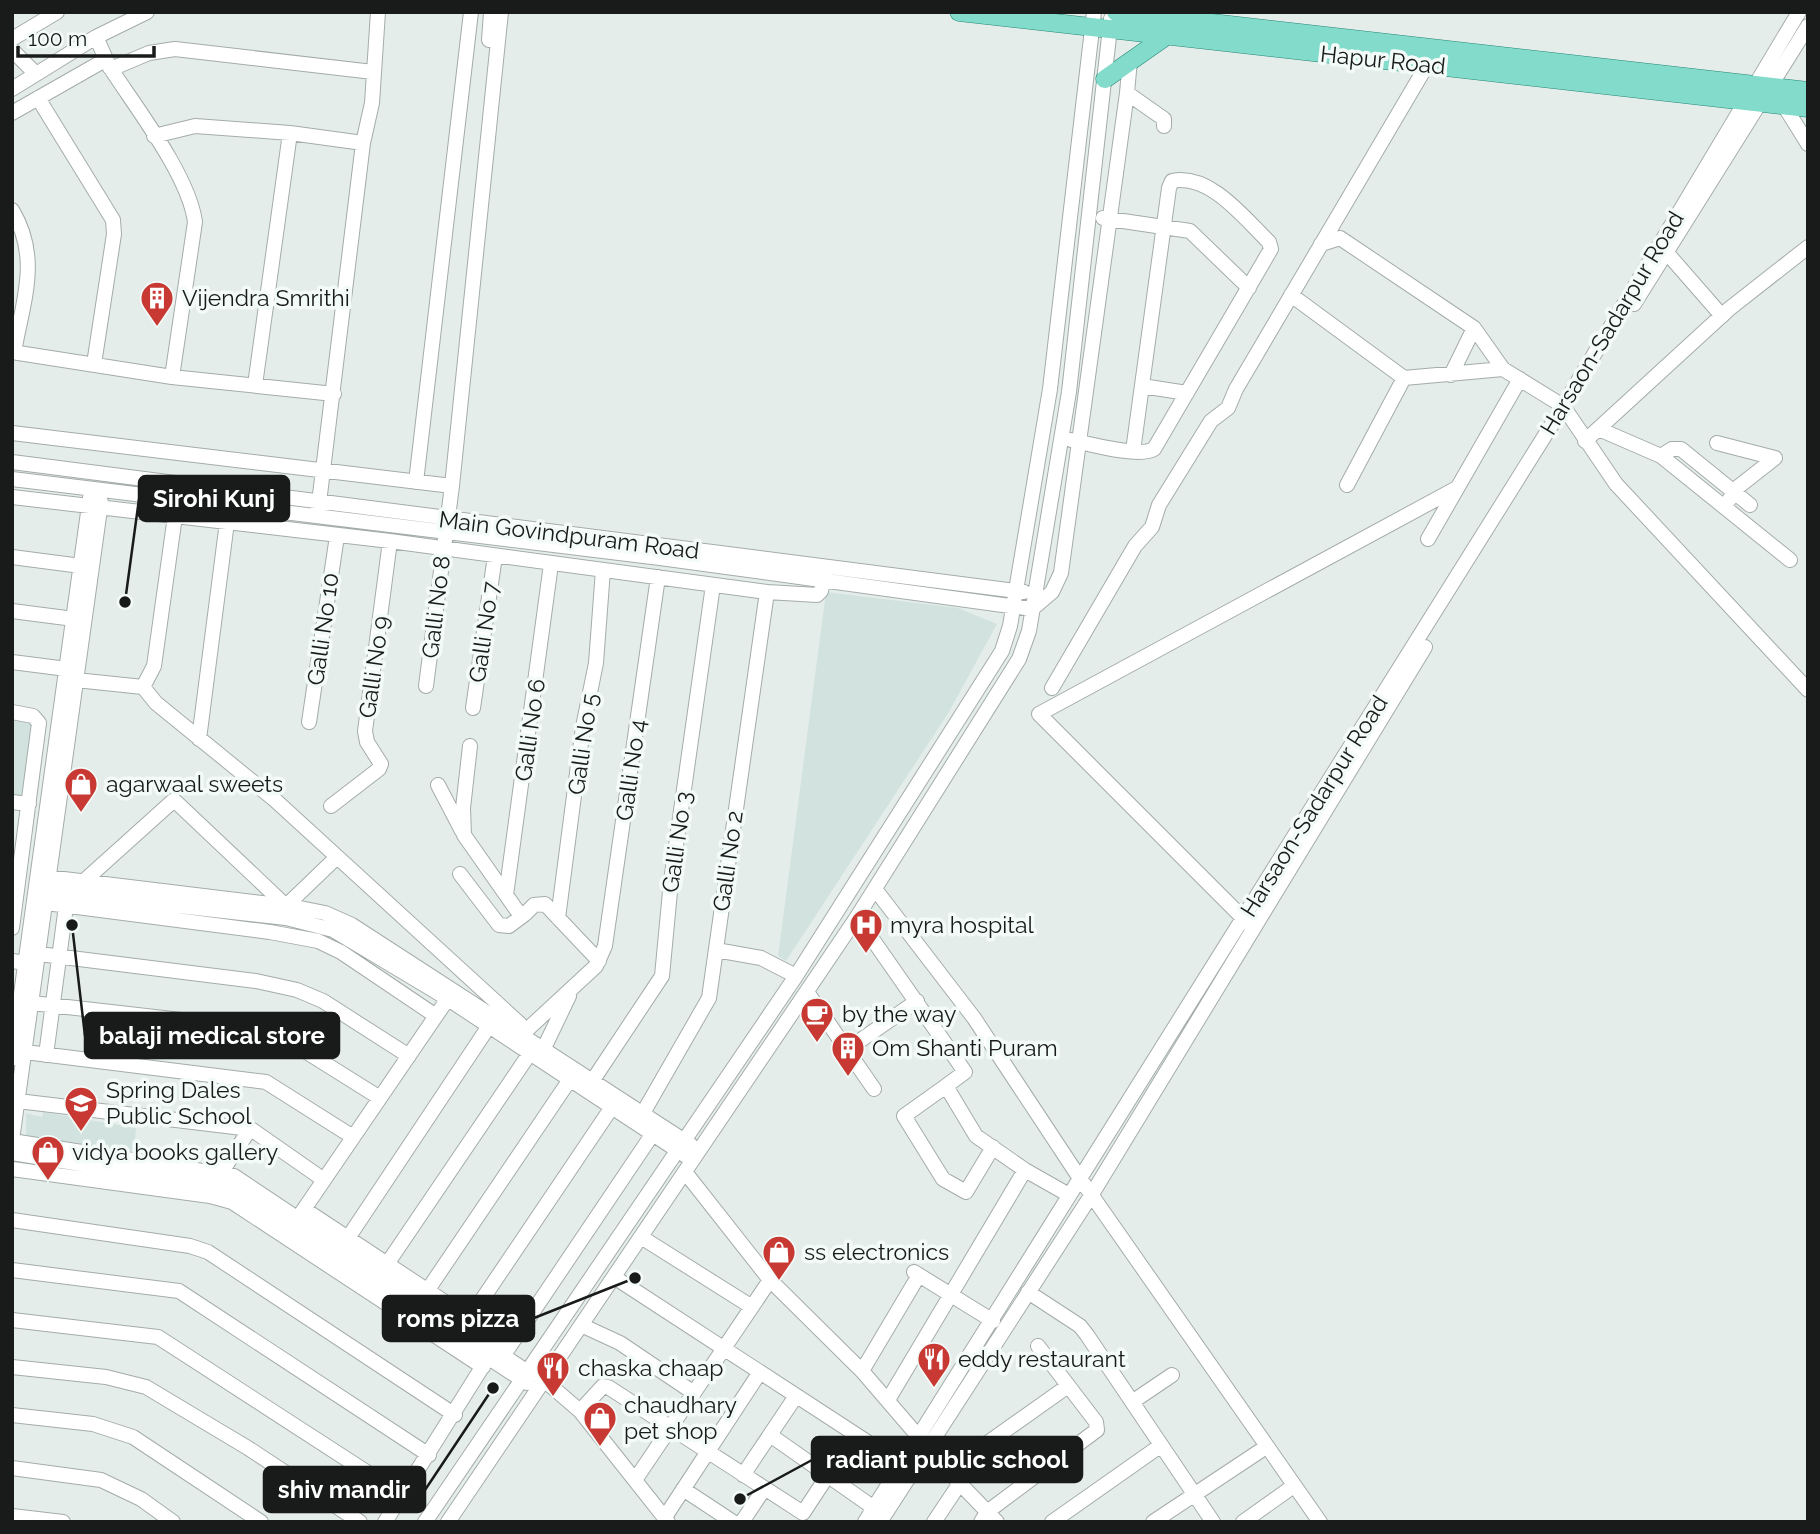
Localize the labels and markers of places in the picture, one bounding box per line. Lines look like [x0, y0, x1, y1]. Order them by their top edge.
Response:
building icon: Vijendra Smrithi [138, 279, 176, 328]
place label: Vijendra Smrithi [182, 284, 350, 311]
callout: Sirohi Kunj [139, 476, 289, 521]
shop icon: agarwaal sweets [62, 765, 100, 814]
place label: agarwaal sweets [106, 770, 283, 797]
hospital icon: myra hospital [847, 906, 885, 955]
place label: myra hospital [890, 911, 1034, 938]
cafe icon: by the way [798, 995, 836, 1044]
place label: by the way [842, 1000, 956, 1027]
callout: balaji medical store [85, 1013, 339, 1058]
building icon: Om Shanti Puram [829, 1029, 867, 1078]
place label: Om Shanti Puram [872, 1034, 1058, 1061]
place label: Spring Dales Public School [106, 1076, 252, 1129]
school or university icon: Spring Dales Public School [62, 1084, 100, 1133]
shop icon: vidya books gallery [29, 1133, 67, 1182]
place label: vidya books gallery [72, 1138, 278, 1165]
shop icon: ss electronics [760, 1233, 798, 1282]
place label: ss electronics [804, 1238, 949, 1265]
callout: roms pizza [383, 1296, 534, 1341]
restaurant icon: eddy restaurant [915, 1340, 953, 1389]
place label: eddy restaurant [958, 1345, 1126, 1372]
restaurant icon: chaska chaap [534, 1349, 572, 1398]
place label: chaska chaap [578, 1354, 724, 1381]
place label: chaudhary pet shop [624, 1391, 737, 1444]
shop icon: chaudhary pet shop [581, 1399, 619, 1448]
callout: radiant public school [812, 1437, 1082, 1482]
callout: shiv mandir [264, 1467, 425, 1512]

